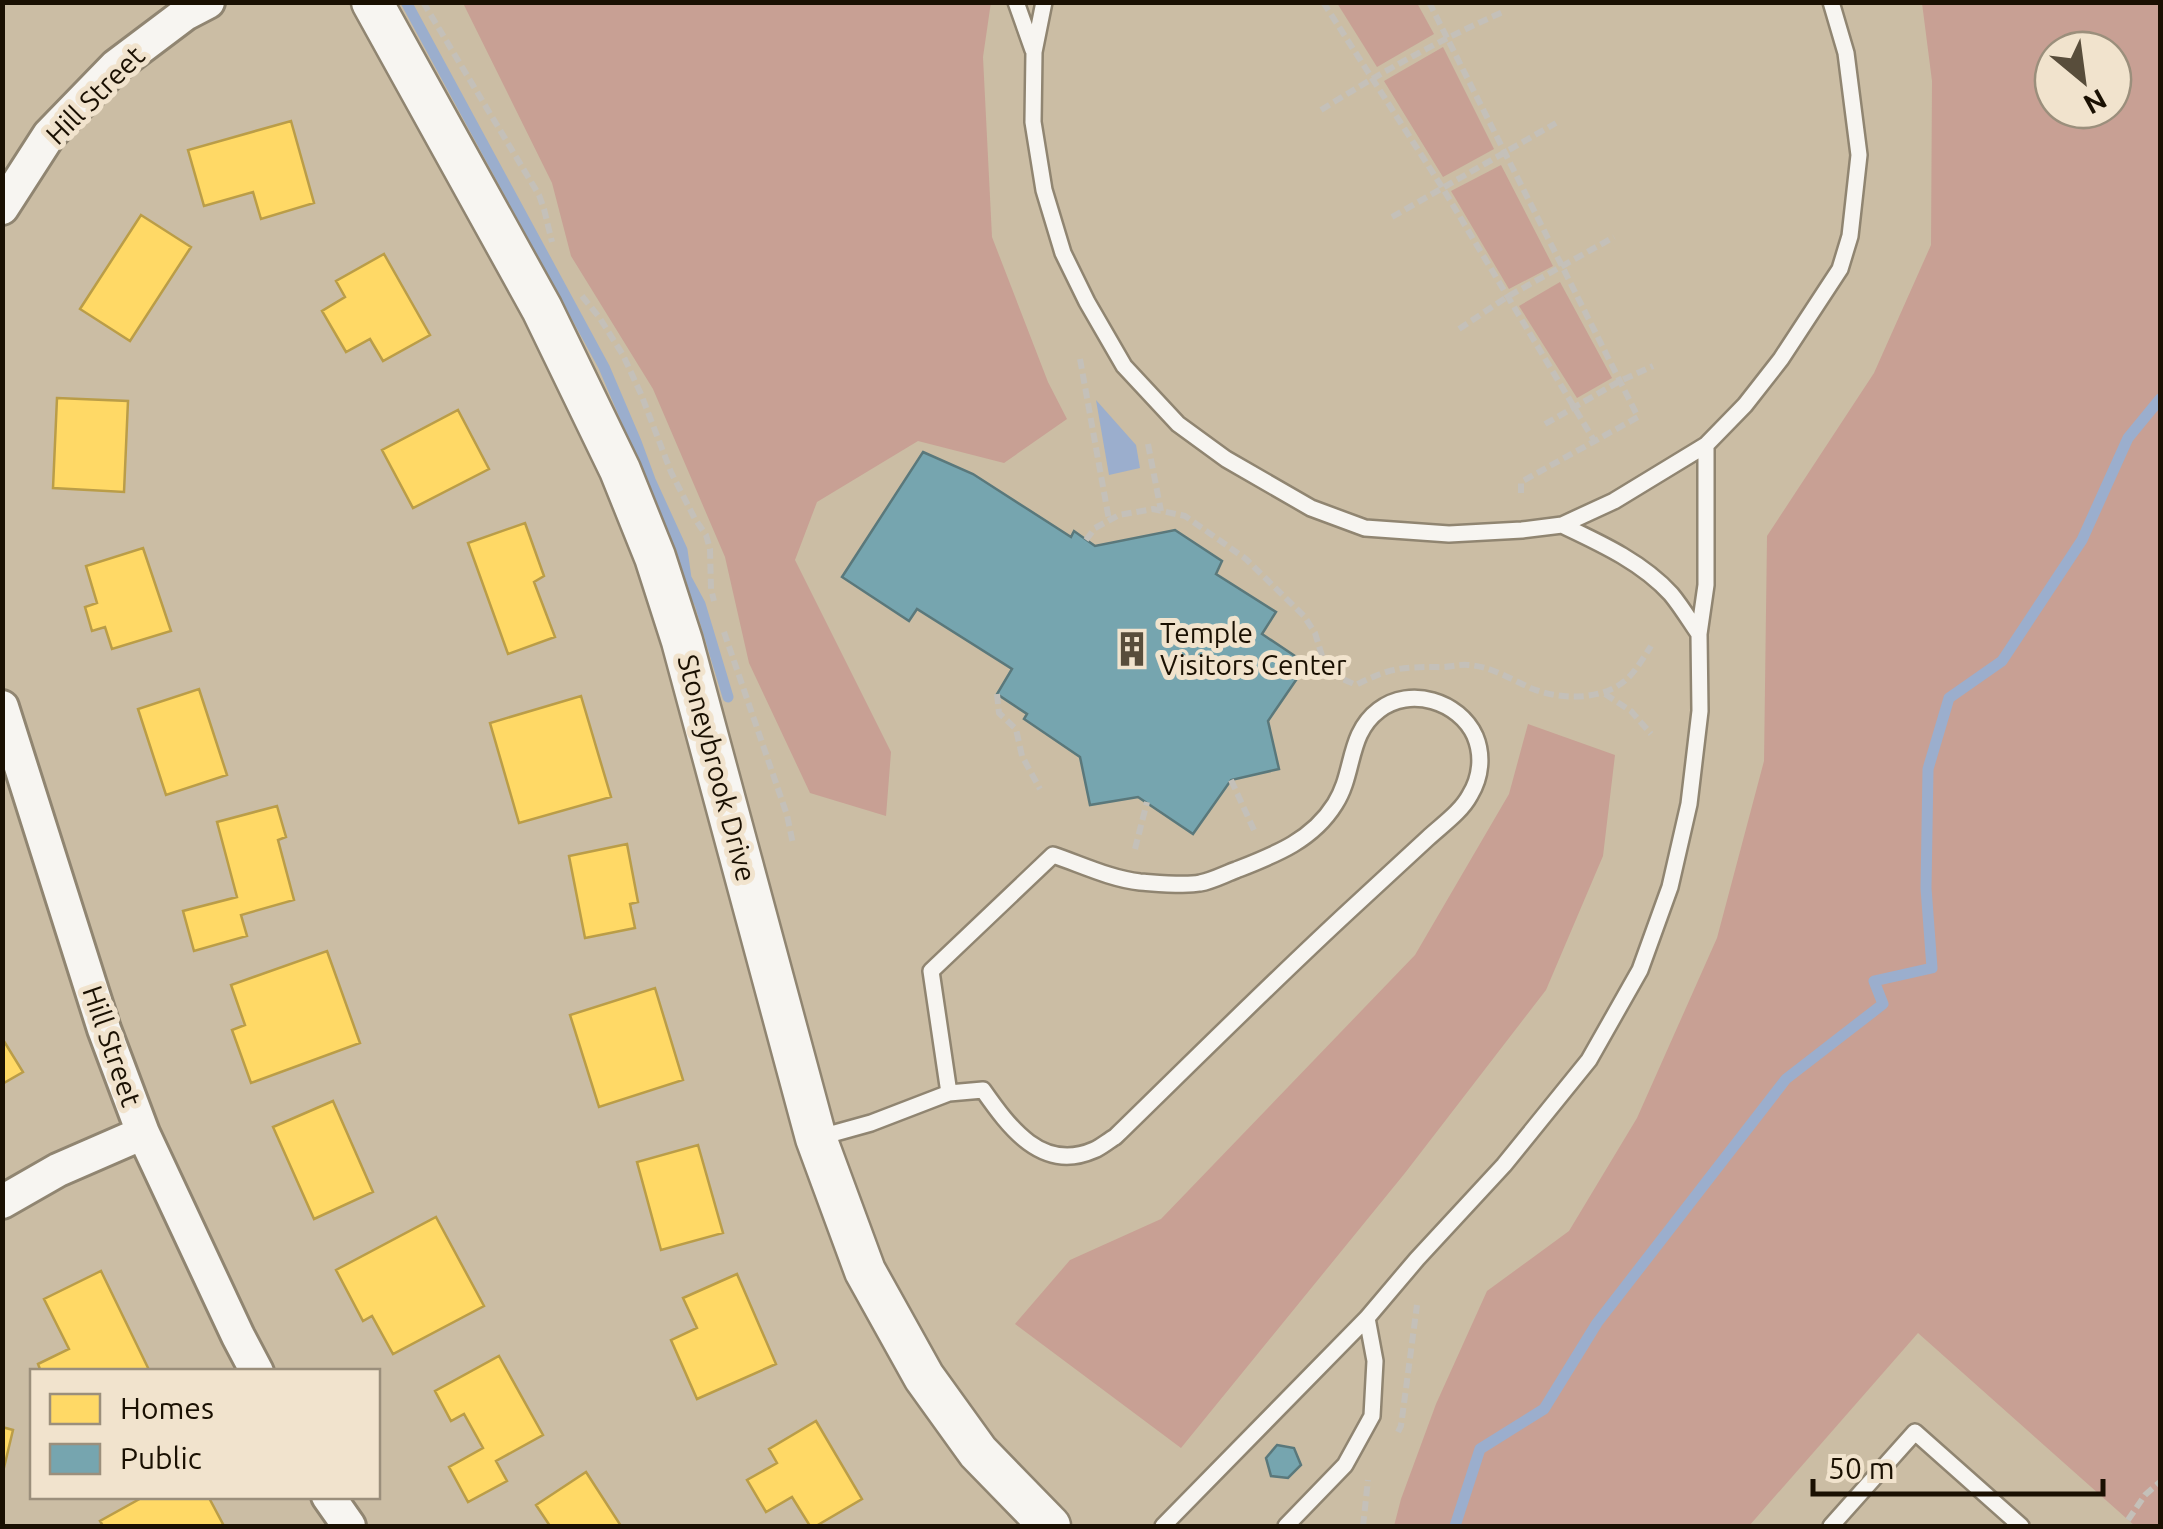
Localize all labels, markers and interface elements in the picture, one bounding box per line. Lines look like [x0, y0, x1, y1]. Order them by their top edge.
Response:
north arrow [2033, 30, 2133, 130]
street label: Hill Street [39, 39, 150, 150]
text: N [2079, 84, 2112, 121]
place label: Temple Visitors Center [1160, 617, 1347, 680]
building icon: Temple Visitors Center [1113, 630, 1151, 668]
street label: Stoneybrook Drive [672, 651, 763, 885]
street label: Hill Street [77, 981, 148, 1110]
legend [30, 1369, 380, 1499]
text: Homes [120, 1391, 214, 1425]
scale bar [1813, 1434, 2103, 1496]
text: Public [120, 1441, 202, 1475]
text: 50 m [1828, 1451, 1895, 1485]

